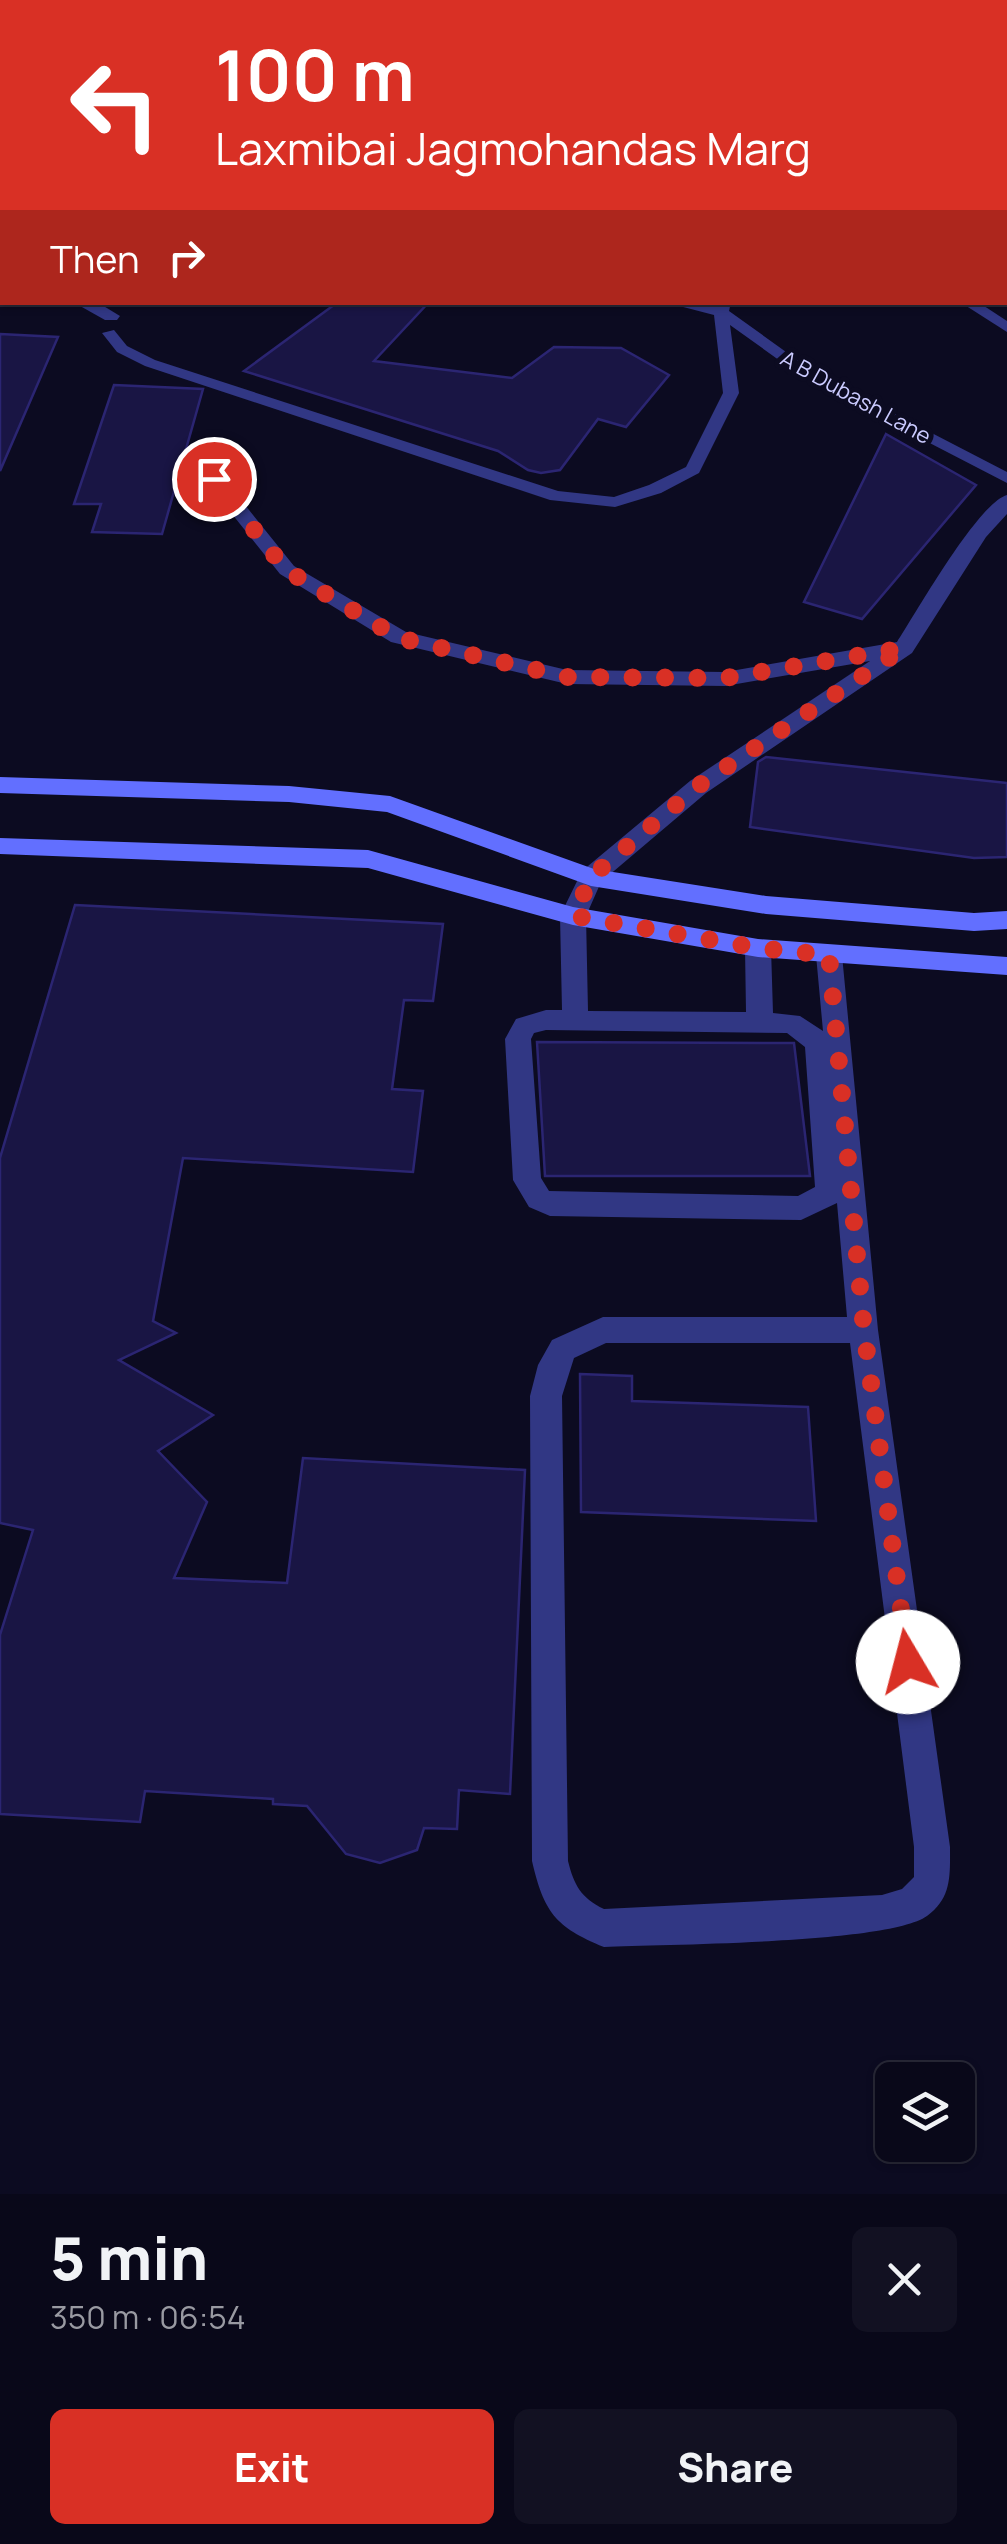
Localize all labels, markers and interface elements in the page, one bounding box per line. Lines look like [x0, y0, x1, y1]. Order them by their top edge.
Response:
text: 100 m [215, 26, 415, 122]
icon: left [50, 40, 180, 170]
text: Laxmibai Jagmohandas Marg [215, 117, 811, 179]
icon: right [159, 230, 214, 285]
text: Then [50, 232, 139, 284]
street label: A B Dubash Lane [775, 343, 937, 451]
pin [172, 437, 257, 522]
icon: arrive [187, 452, 242, 507]
position arrow [856, 1610, 960, 1714]
map controls [875, 2062, 975, 2162]
button: layers [875, 2062, 975, 2162]
text: 5 min [50, 2216, 208, 2298]
button: close [852, 2227, 957, 2332]
text: 350 m · 06:54 [50, 2295, 246, 2339]
button: Exit [50, 2409, 494, 2524]
button: Share [514, 2409, 957, 2524]

